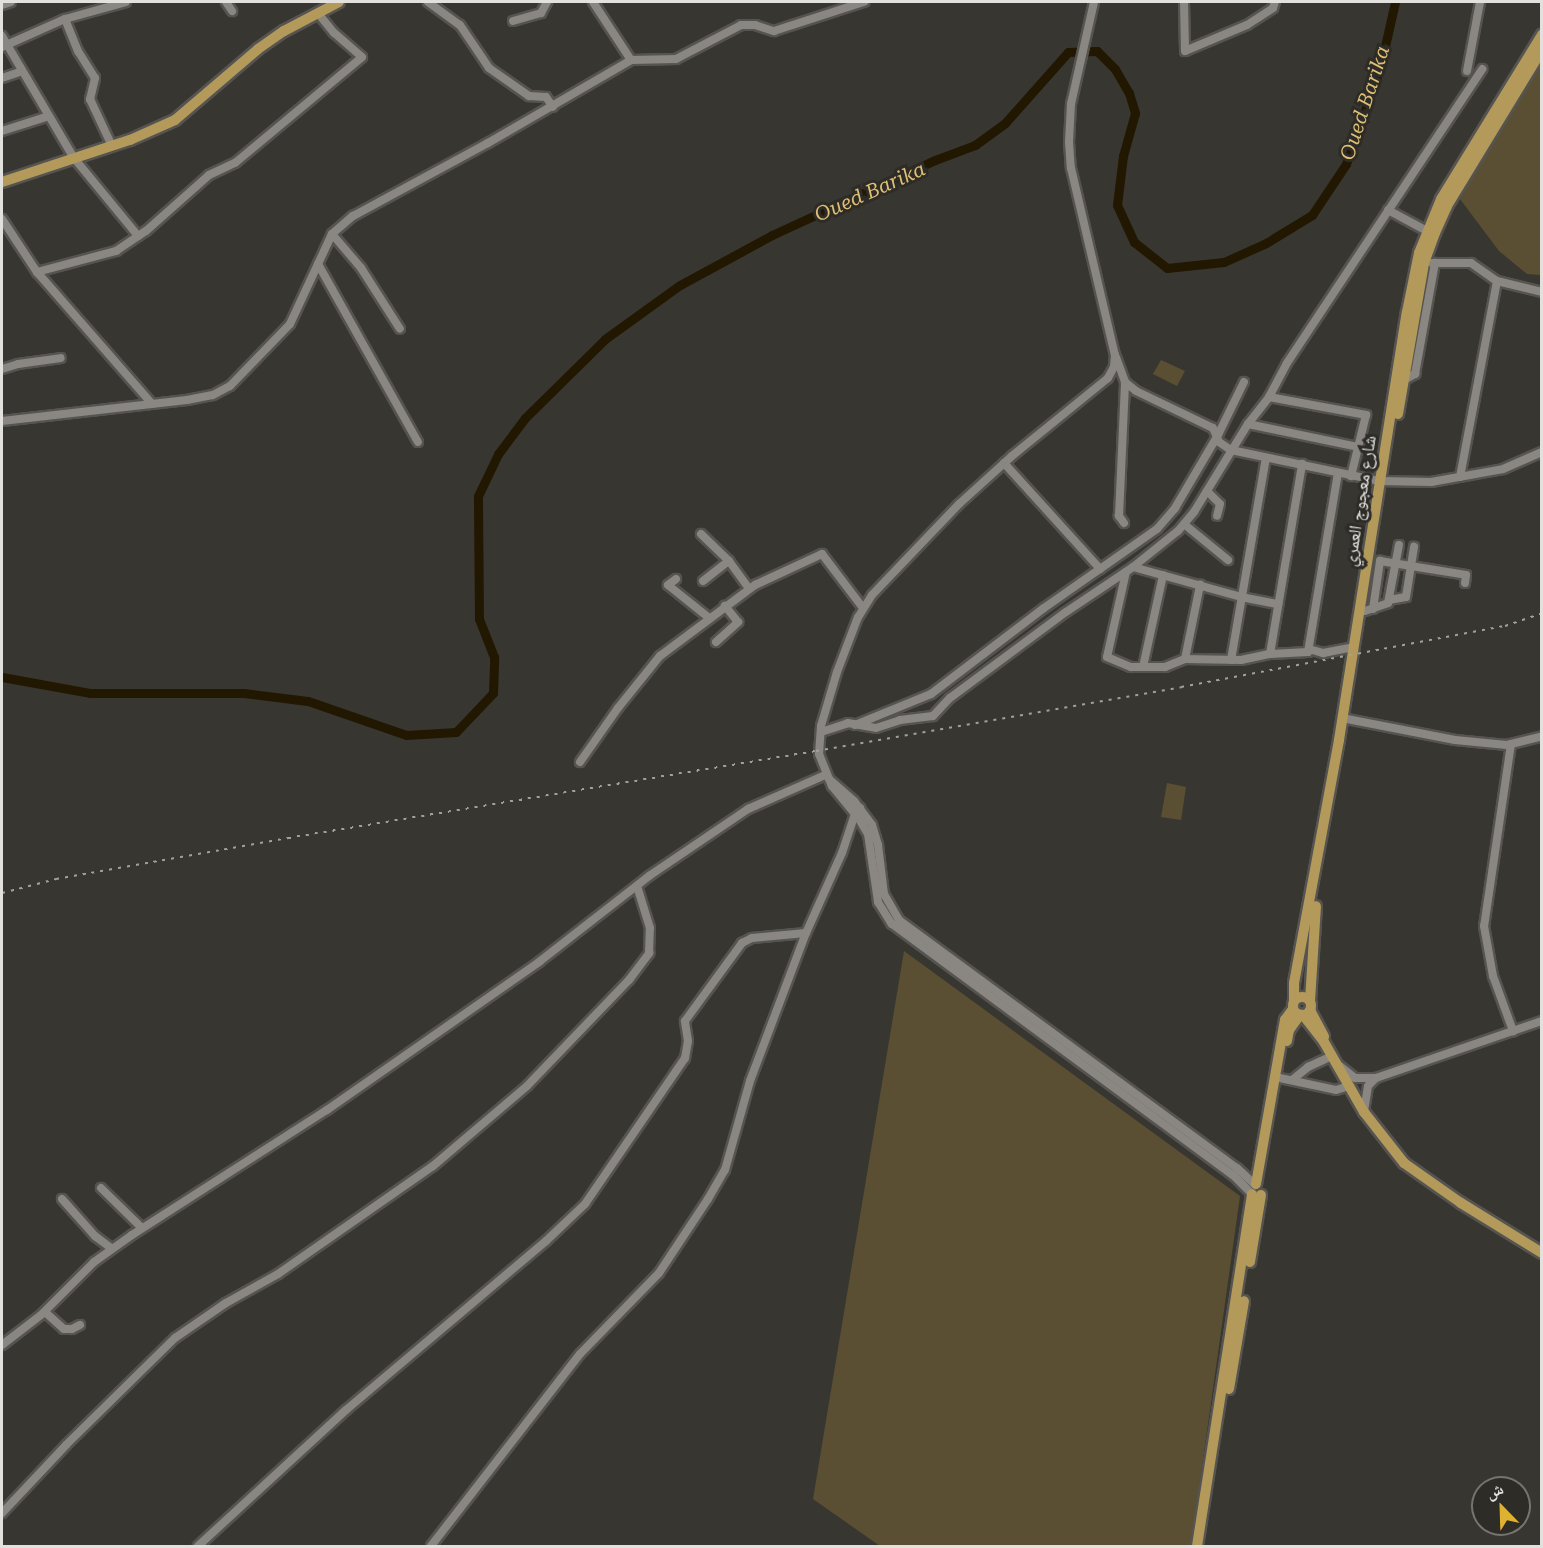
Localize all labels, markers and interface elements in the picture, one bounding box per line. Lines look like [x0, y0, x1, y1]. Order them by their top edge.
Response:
water label: Oued Barika [1335, 43, 1395, 163]
water label: Oued Barika [811, 157, 929, 227]
street label: شارع معجوج العمري [1339, 434, 1381, 568]
north arrow [1471, 1476, 1531, 1536]
text: ش [1483, 1479, 1506, 1503]

